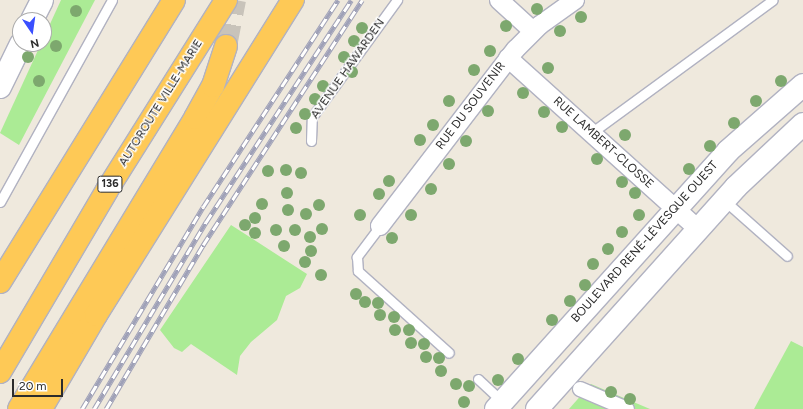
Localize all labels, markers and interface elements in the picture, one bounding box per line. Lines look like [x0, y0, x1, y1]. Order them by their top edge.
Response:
north arrow [12, 12, 52, 52]
street label: AVENUE HAWARDEN [308, 16, 388, 122]
text: N [29, 36, 40, 50]
street label: AUTOROUTE VILLE-MARIE [116, 37, 206, 169]
street label: RUE DU SOUVENIR [433, 59, 509, 153]
street label: RUE LAMBERT-CLOSSE [550, 94, 656, 192]
street label: BOULEVARD RENÉ-LÉVESQUE OUEST [569, 158, 721, 326]
road number: 136 [97, 175, 123, 193]
scale bar [14, 371, 65, 397]
text: 20 m [19, 379, 47, 393]

